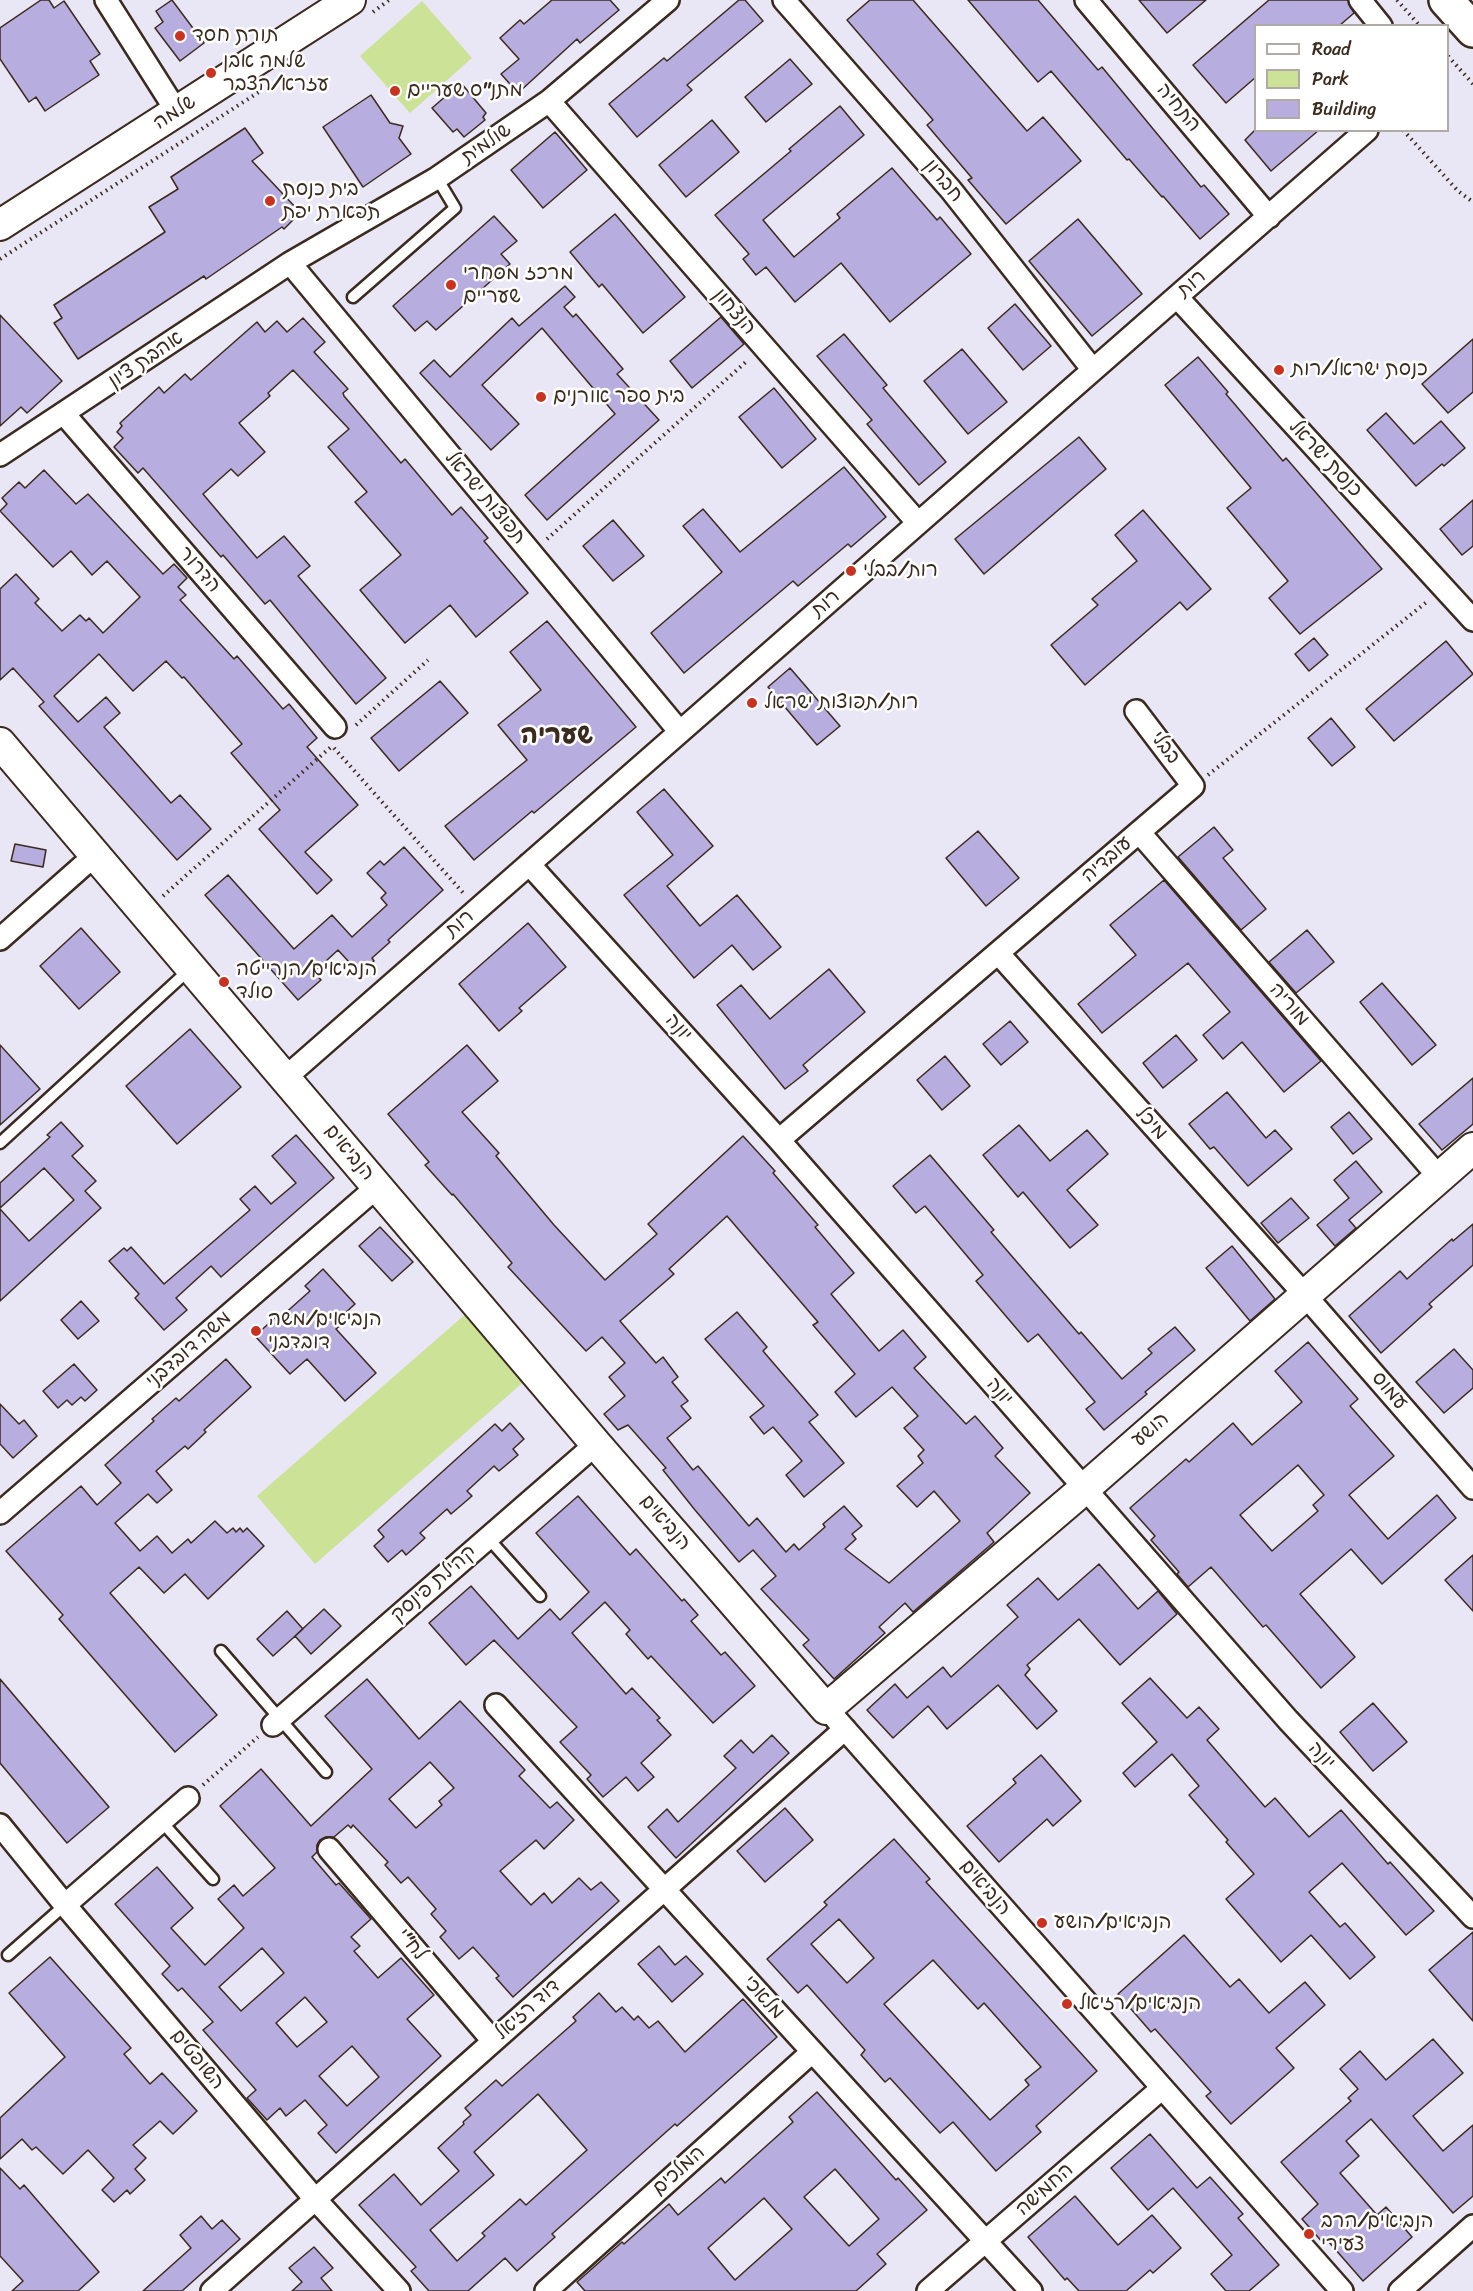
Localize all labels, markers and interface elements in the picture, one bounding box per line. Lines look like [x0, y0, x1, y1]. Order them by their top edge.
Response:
place label: תורת חסד [192, 24, 279, 48]
legend [1254, 24, 1449, 132]
marker: תורת חסד [173, 29, 187, 43]
text: Road [1312, 33, 1351, 65]
place label: שלמה אבן עזרא/הצבר [223, 50, 329, 97]
text: Park [1312, 63, 1349, 95]
marker: שלמה אבן עזרא/הצבר [204, 66, 218, 80]
place label: מתנ"ס שעריים [407, 79, 523, 103]
street label: התחיה [1151, 79, 1205, 137]
marker: מתנ"ס שעריים [388, 84, 402, 98]
street label: שלמה [149, 90, 201, 136]
text: Building [1312, 93, 1376, 125]
street label: שולמית [457, 118, 517, 170]
street label: חברון [918, 155, 968, 207]
place label: בית כנסת תפארת יפת [282, 178, 380, 225]
marker: בית כנסת תפארת יפת [263, 194, 277, 208]
place label: מרכז מסחרי שעריים [463, 262, 574, 309]
street label: רות [1173, 265, 1211, 303]
marker: מרכז מסחרי שעריים [444, 278, 458, 292]
street label: הנצחון [707, 284, 761, 340]
street label: אהבת ציון [104, 326, 188, 394]
place label: כנסת ישראל/רות [1291, 358, 1428, 382]
marker: כנסת ישראל/רות [1272, 363, 1286, 377]
place label: בית ספר אורנים [553, 385, 685, 409]
marker: בית ספר אורנים [534, 390, 548, 404]
street label: כנסת ישראל [1283, 415, 1367, 503]
street label: תפוצות ישראל [439, 447, 531, 549]
street label: הדרור [173, 542, 225, 598]
place label: רות/בבלי [863, 559, 938, 583]
marker: רות/בבלי [844, 564, 858, 578]
street label: רות [807, 585, 845, 623]
place label: רות/תפוצות ישראל [764, 691, 918, 715]
marker: רות/תפוצות ישראל [745, 696, 759, 710]
district label: שעריה [521, 720, 593, 752]
street label: בבלי [1145, 727, 1185, 769]
street label: עובדיה [1077, 832, 1137, 888]
street label: רות [441, 905, 479, 943]
place label: הנביאים/הנרייטה סולד [236, 958, 377, 1005]
marker: הנביאים/הנרייטה סולד [217, 975, 231, 989]
street label: מוריה [1264, 978, 1314, 1032]
street label: יונה [659, 1009, 697, 1047]
street label: מיכל [1130, 1102, 1172, 1146]
street label: הנביאים [319, 1120, 379, 1186]
street label: משה דובדבני [142, 1307, 236, 1393]
place label: הנביאים/משה דובדבני [268, 1308, 382, 1355]
marker: הנביאים/משה דובדבני [249, 1324, 263, 1338]
street label: עמוס [1366, 1367, 1412, 1415]
street label: יונה [980, 1373, 1018, 1411]
street label: הושע [1127, 1407, 1175, 1453]
street label: הנביאים [634, 1490, 696, 1556]
street label: קהילת פינסק [386, 1540, 482, 1628]
street label: יונה [1302, 1737, 1340, 1775]
street label: הנביאים [954, 1855, 1016, 1921]
place label: הנביאים/הושע [1054, 1911, 1172, 1935]
marker: הנביאים/הושע [1035, 1916, 1049, 1930]
street label: לח"י [391, 1924, 431, 1966]
street label: מלאכי [737, 1971, 789, 2025]
street label: דוד רזיאל [490, 1975, 566, 2045]
place label: הנביאים/רזיאל [1079, 1992, 1201, 2016]
marker: הנביאים/רזיאל [1060, 1997, 1074, 2011]
street label: השופטים [165, 2025, 229, 2095]
street label: המלכים [648, 2141, 710, 2201]
street label: החמישה [1011, 2158, 1079, 2222]
place label: הנביאים/הרב צעירי [1321, 2210, 1434, 2257]
marker: הנביאים/הרב צעירי [1302, 2227, 1316, 2241]

